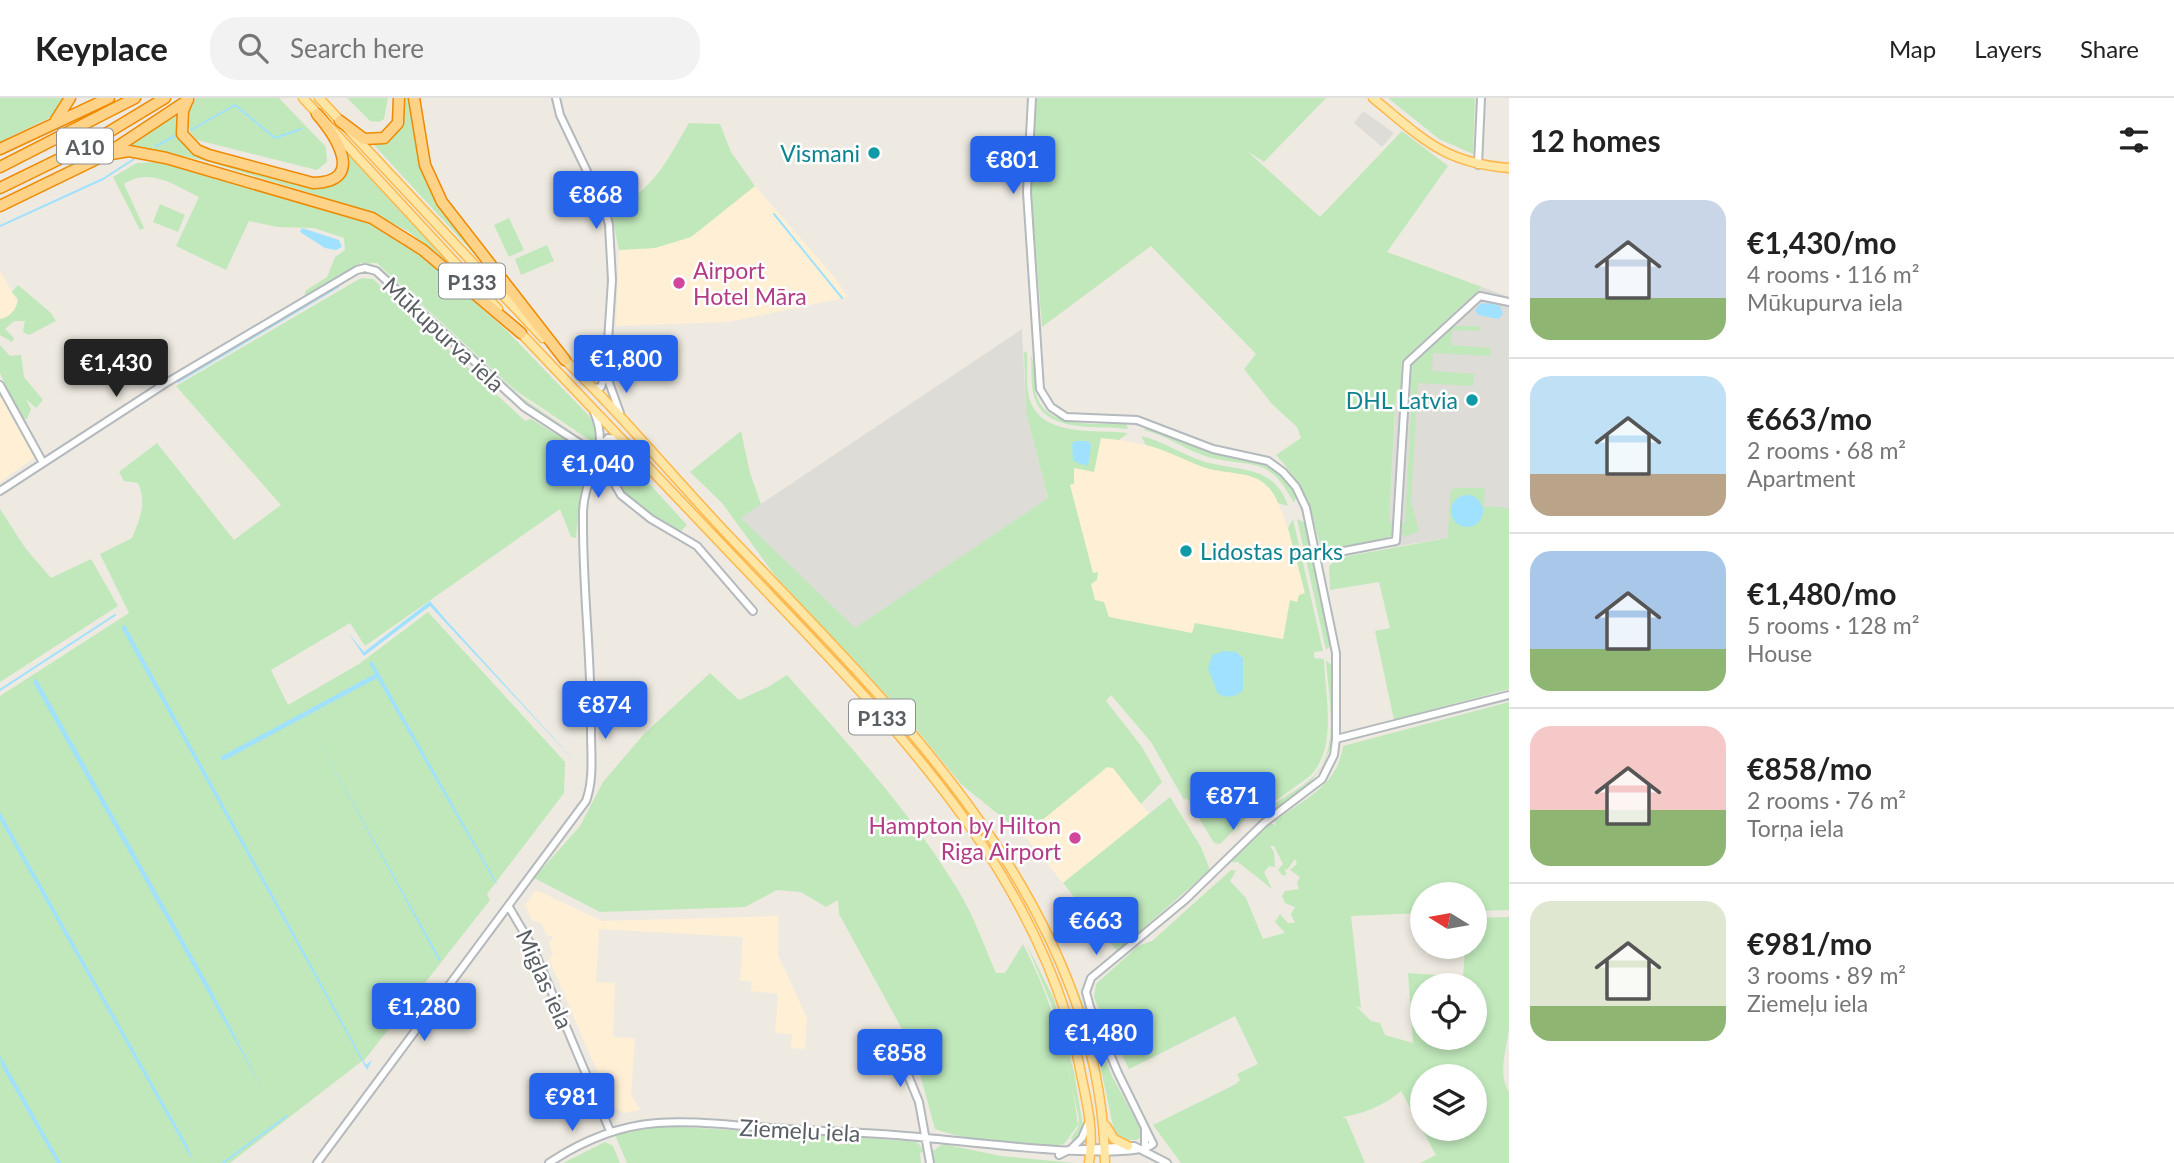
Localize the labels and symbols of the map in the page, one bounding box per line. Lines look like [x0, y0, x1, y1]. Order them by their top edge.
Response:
road number: A10 [57, 128, 113, 164]
pin: €801 [972, 136, 1054, 196]
place label: Vismani [780, 139, 860, 167]
marker: Vismani [866, 145, 882, 161]
pin: €868 [555, 172, 637, 231]
place label: Airport Hotel Māra [693, 256, 807, 310]
road number: P133 [439, 264, 505, 298]
street label: Mūkupurva iela [377, 271, 511, 397]
marker: Airport Hotel Māra [671, 275, 687, 291]
pin: €1,800 [569, 336, 683, 395]
pin: €1,430 [59, 340, 173, 399]
place label: DHL Latvia [1346, 386, 1458, 414]
marker: DHL Latvia [1464, 392, 1480, 408]
pin: €1,040 [541, 440, 655, 500]
place label: Lidostas parks [1200, 537, 1343, 565]
marker: Lidostas parks [1178, 543, 1194, 559]
pin: €874 [564, 682, 646, 741]
road number: P133 [849, 700, 915, 734]
pin: €871 [1192, 772, 1274, 832]
place label: Hampton by Hilton Riga Airport [869, 811, 1062, 865]
marker: Hampton by Hilton Riga Airport [1067, 830, 1083, 846]
north arrow [1410, 882, 1488, 959]
pin: €663 [1055, 898, 1137, 957]
street label: Miglas iela [511, 925, 579, 1033]
pin: €1,280 [367, 984, 481, 1043]
pin: €1,480 [1044, 1010, 1158, 1069]
pin: €858 [859, 1030, 941, 1089]
pin: €981 [531, 1074, 613, 1133]
street label: Ziemeļu iela [739, 1113, 861, 1147]

